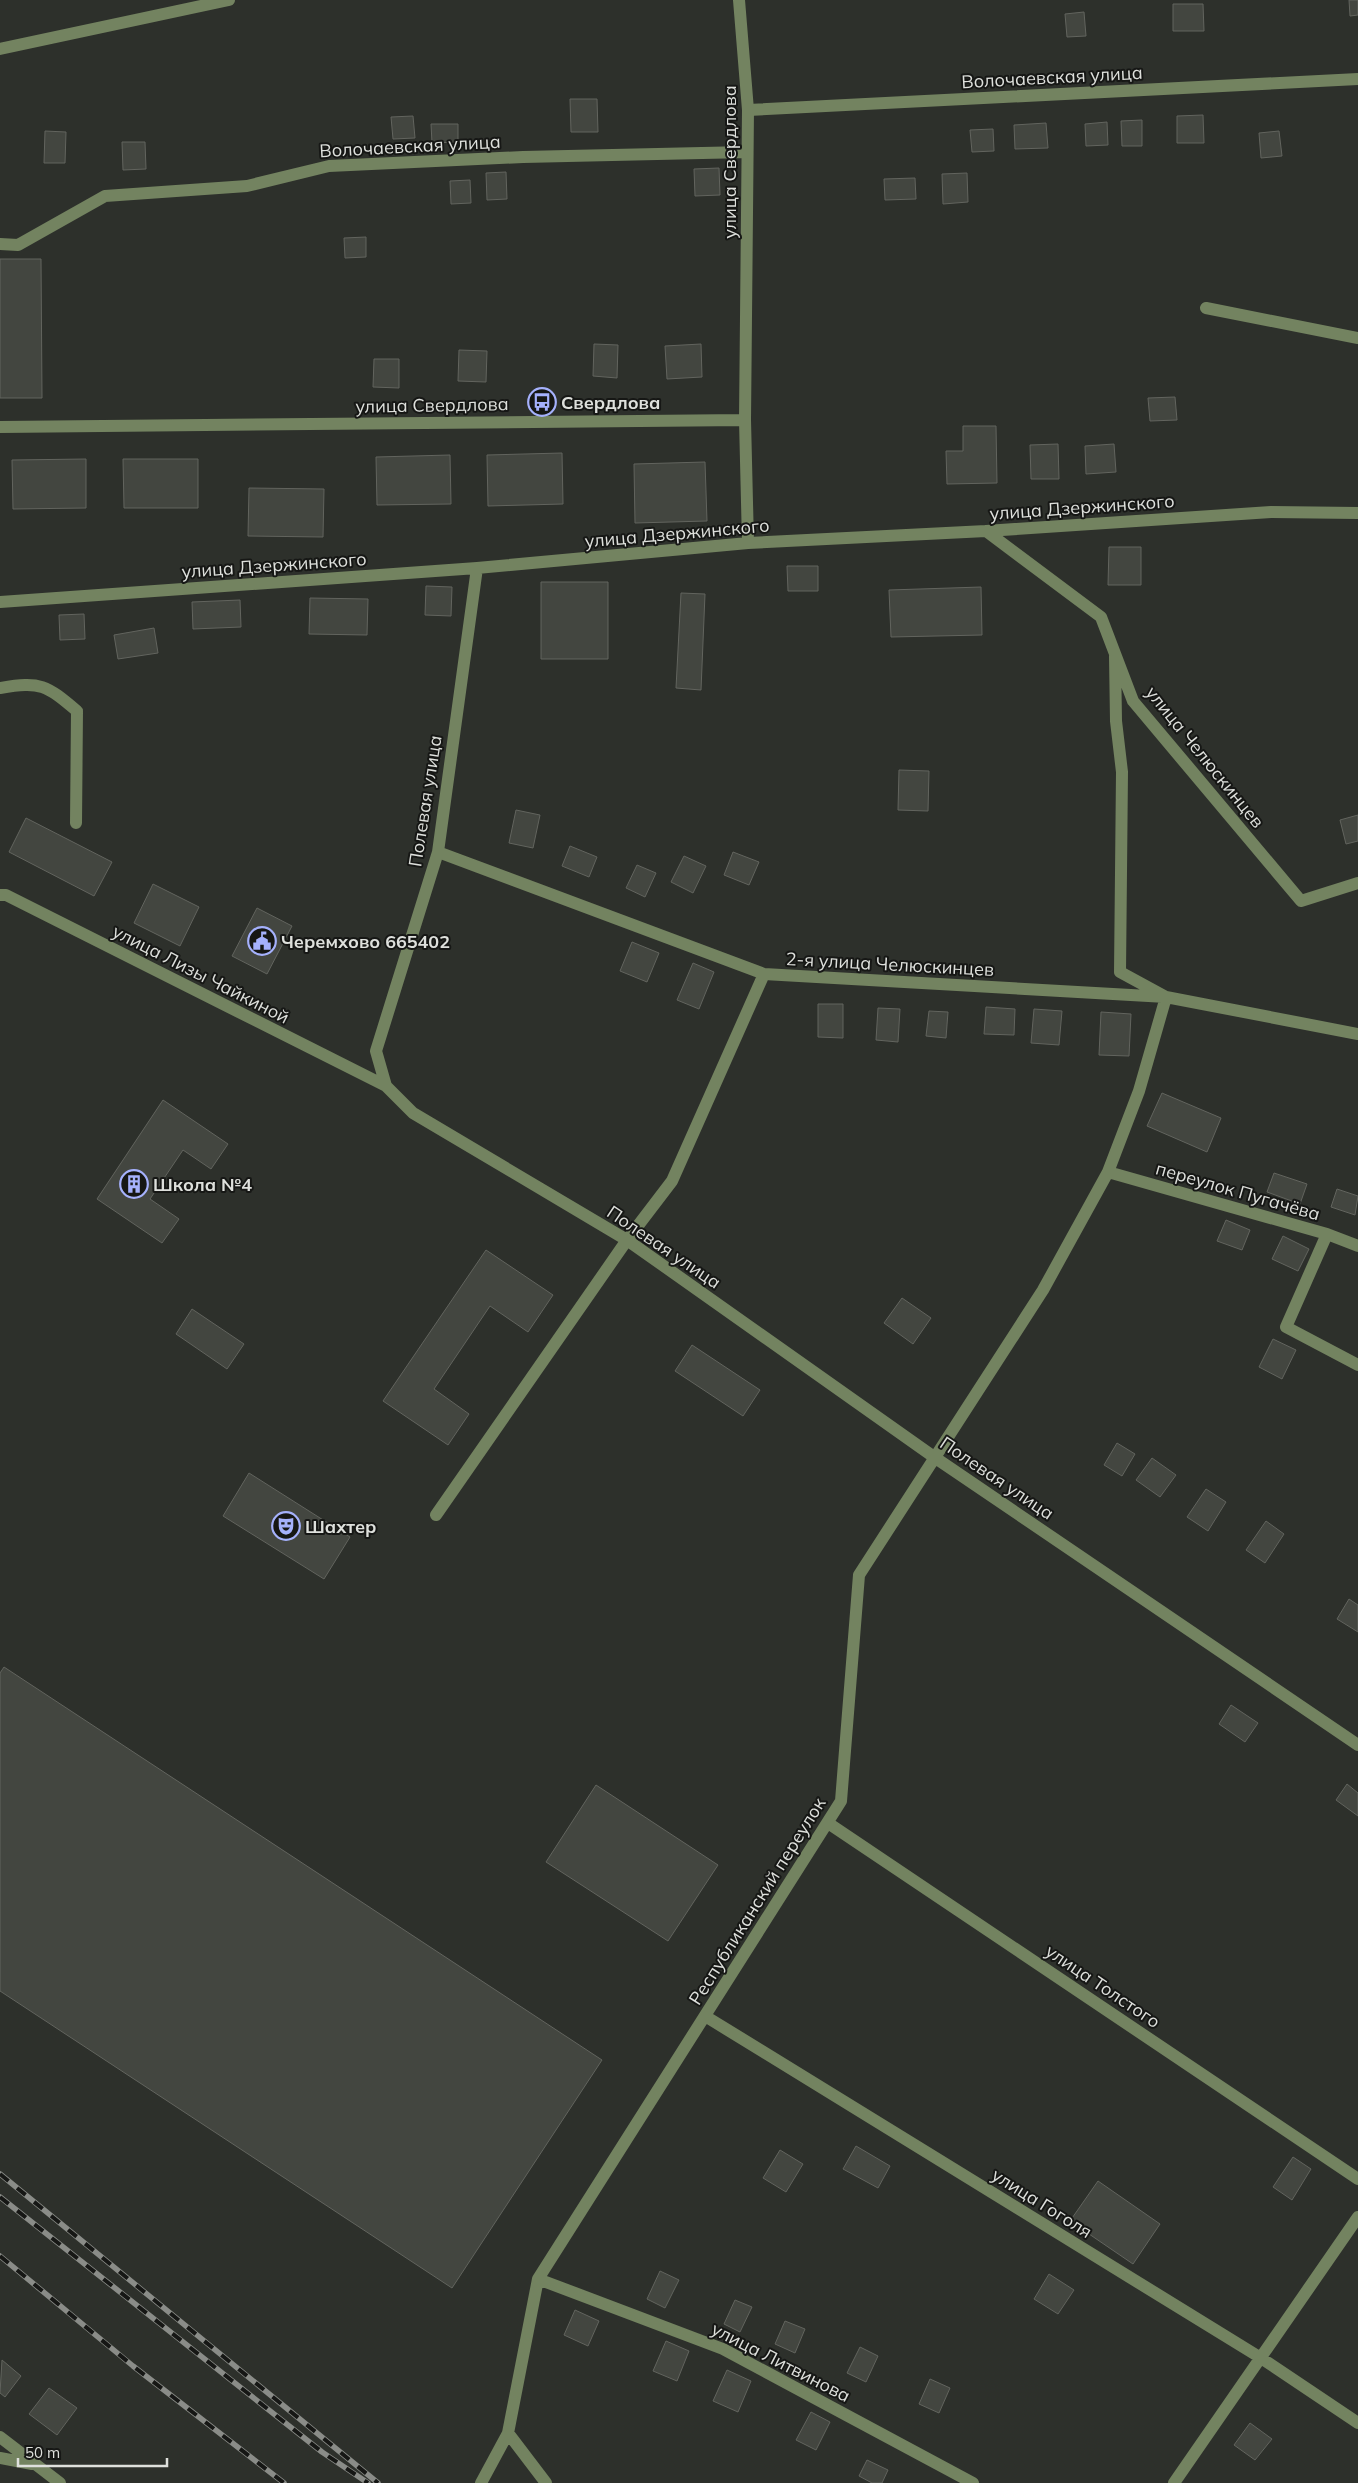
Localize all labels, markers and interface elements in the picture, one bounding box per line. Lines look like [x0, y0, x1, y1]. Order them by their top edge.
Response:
street label: Волочаевская улица [961, 61, 1143, 93]
street label: улица Свердлова [718, 85, 741, 239]
street label: Волочаевская улица [319, 130, 501, 162]
bus stop icon: Свердлова [527, 387, 557, 417]
place label: Свердлова [561, 391, 660, 414]
street label: улица Свердлова [355, 392, 509, 418]
street label: улица Дзержинского [989, 489, 1175, 525]
street label: улица Дзержинского [584, 513, 770, 553]
street label: улица Дзержинского [181, 547, 367, 583]
street label: улица Челюскинцев [1141, 682, 1269, 832]
street label: Полевая улица [403, 734, 447, 868]
street label: улица Лизы Чайкиной [109, 919, 293, 1029]
public building icon: Черемхово 665402 [247, 926, 277, 956]
place label: Черемхово 665402 [281, 930, 450, 953]
street label: 2-я улица Челюскинцев [785, 947, 995, 981]
street label: переулок Пугачёва [1153, 1157, 1323, 1225]
building icon: Школа №4 [119, 1169, 149, 1199]
place label: Школа №4 [153, 1173, 252, 1196]
street label: Полевая улица [603, 1200, 725, 1294]
street label: Полевая улица [936, 1431, 1058, 1525]
theatre icon: Шахтер [271, 1511, 301, 1541]
place label: Шахтер [305, 1515, 376, 1538]
street label: Республиканский переулок [684, 1793, 831, 2009]
street label: улица Толстого [1041, 1939, 1165, 2033]
street label: улица Гоголя [987, 2163, 1097, 2243]
street label: улица Литвинова [708, 2317, 854, 2407]
scale bar [18, 2436, 166, 2468]
text: 50 m [25, 2443, 60, 2462]

